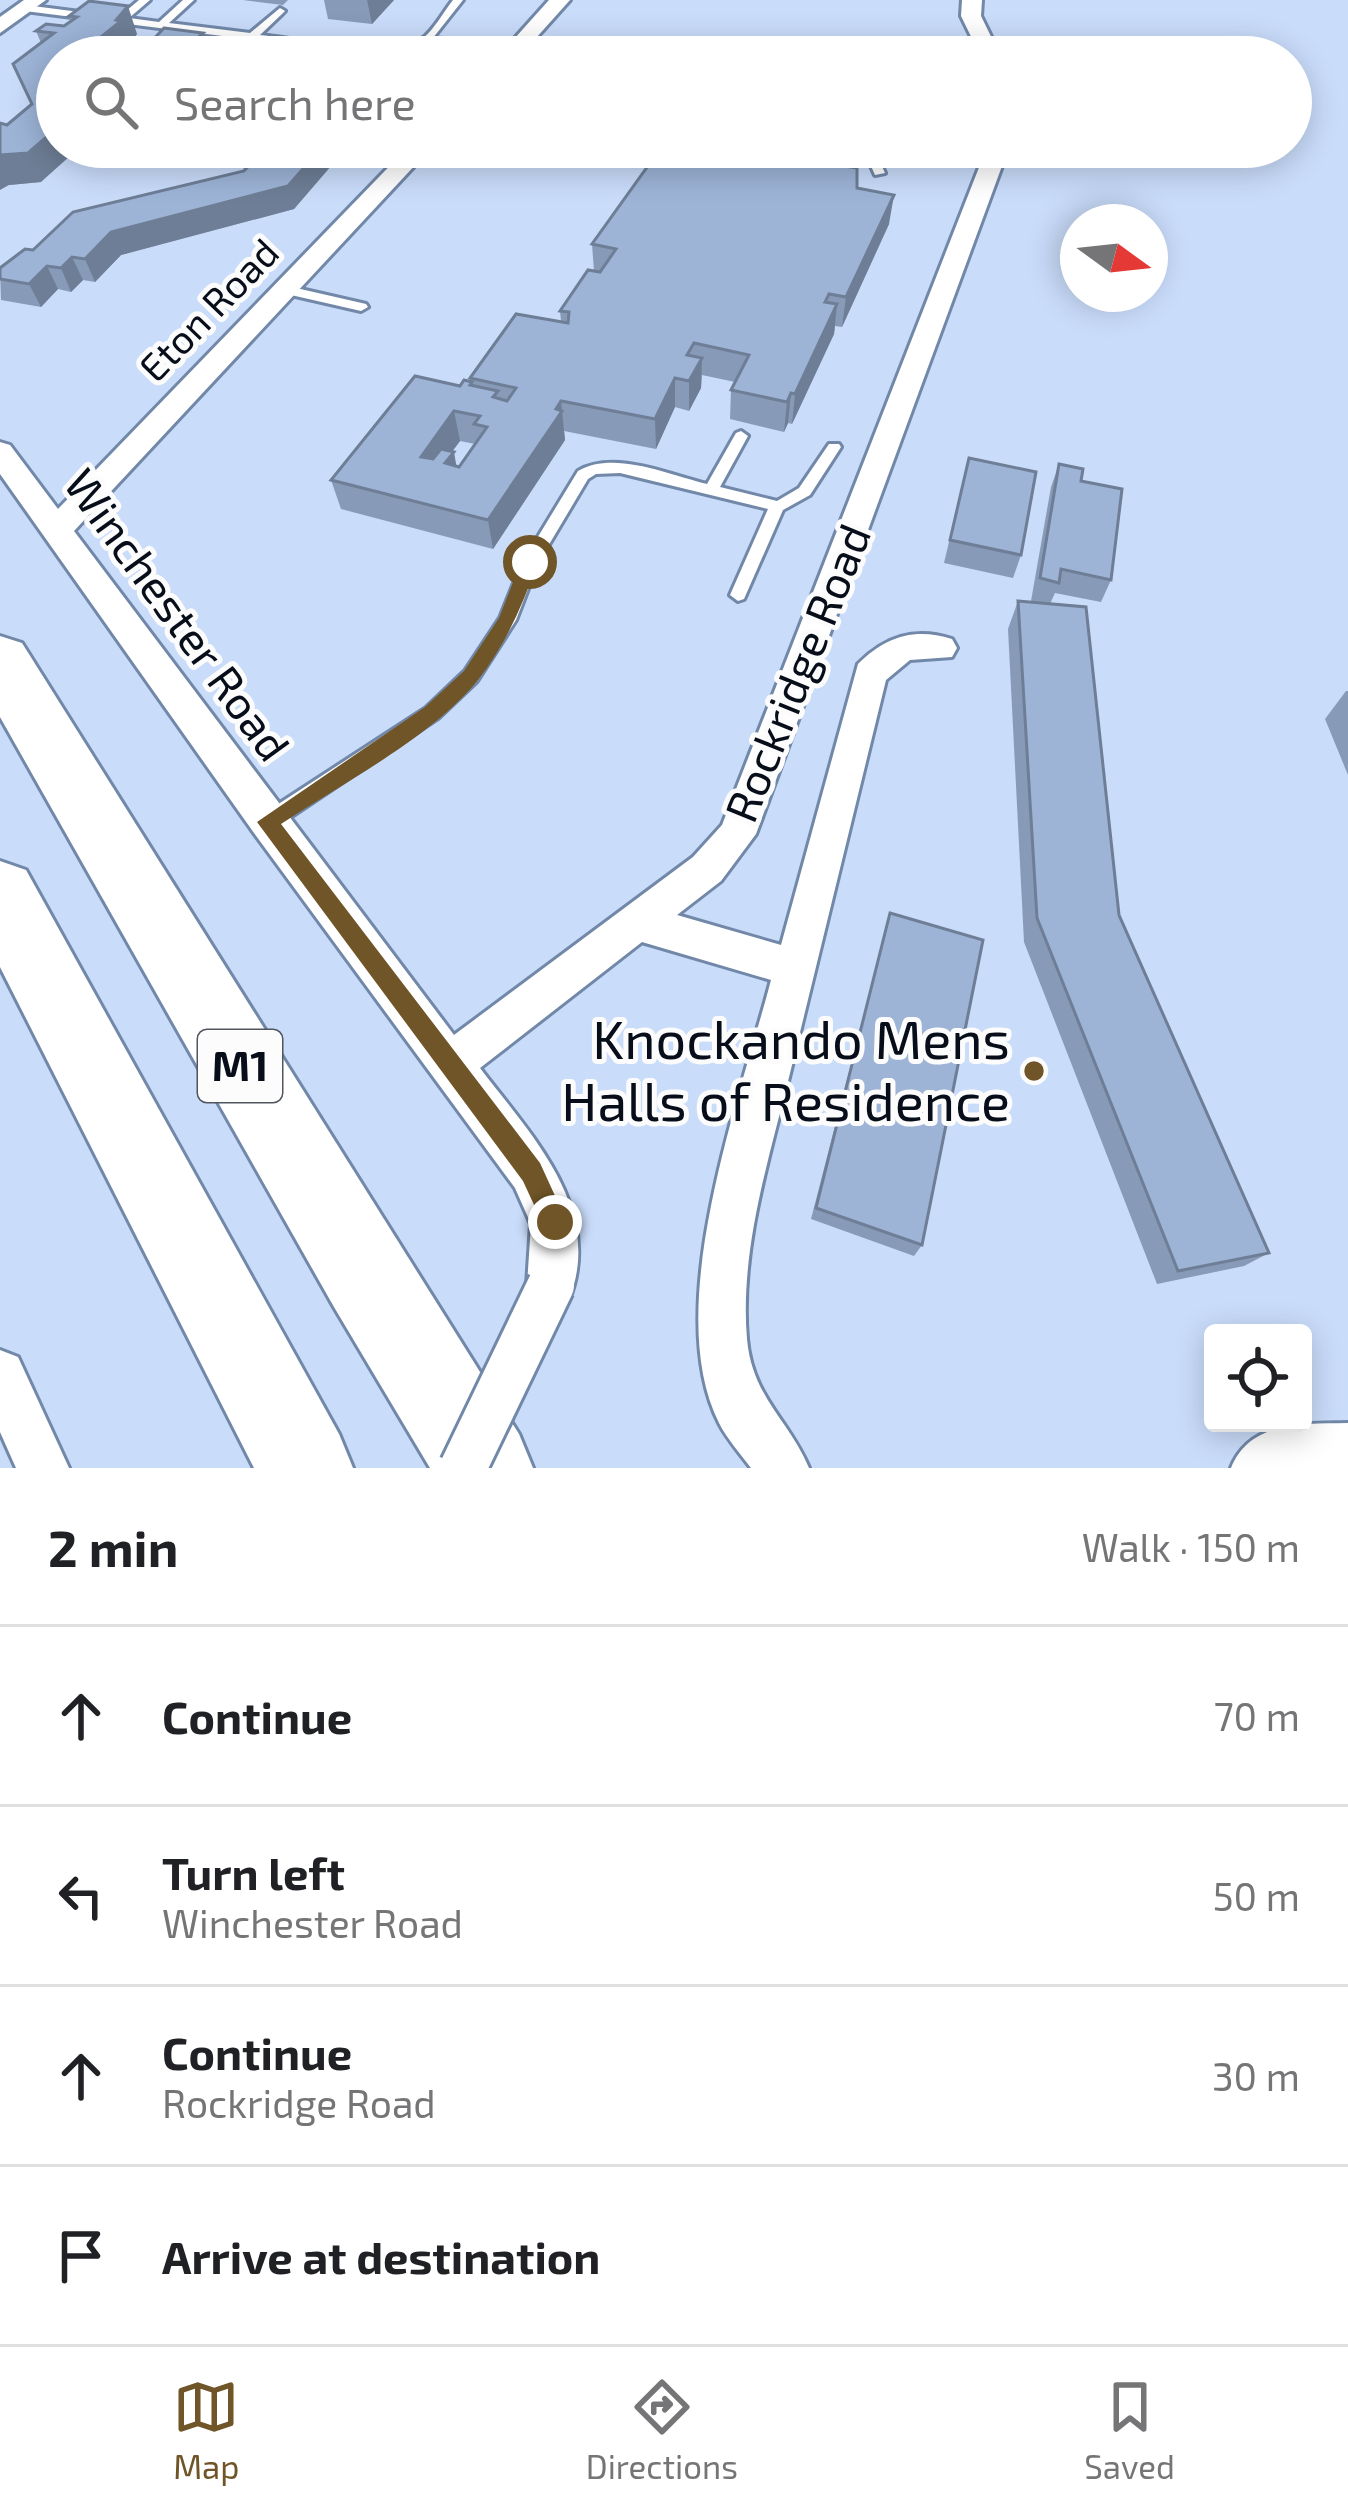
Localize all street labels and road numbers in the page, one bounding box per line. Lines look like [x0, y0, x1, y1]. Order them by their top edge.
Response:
street label: Eton Road [128, 228, 287, 390]
street label: Winchester Road [55, 457, 303, 770]
street label: Rockridge Road [712, 516, 880, 829]
road number: M1 [198, 1030, 282, 1102]

